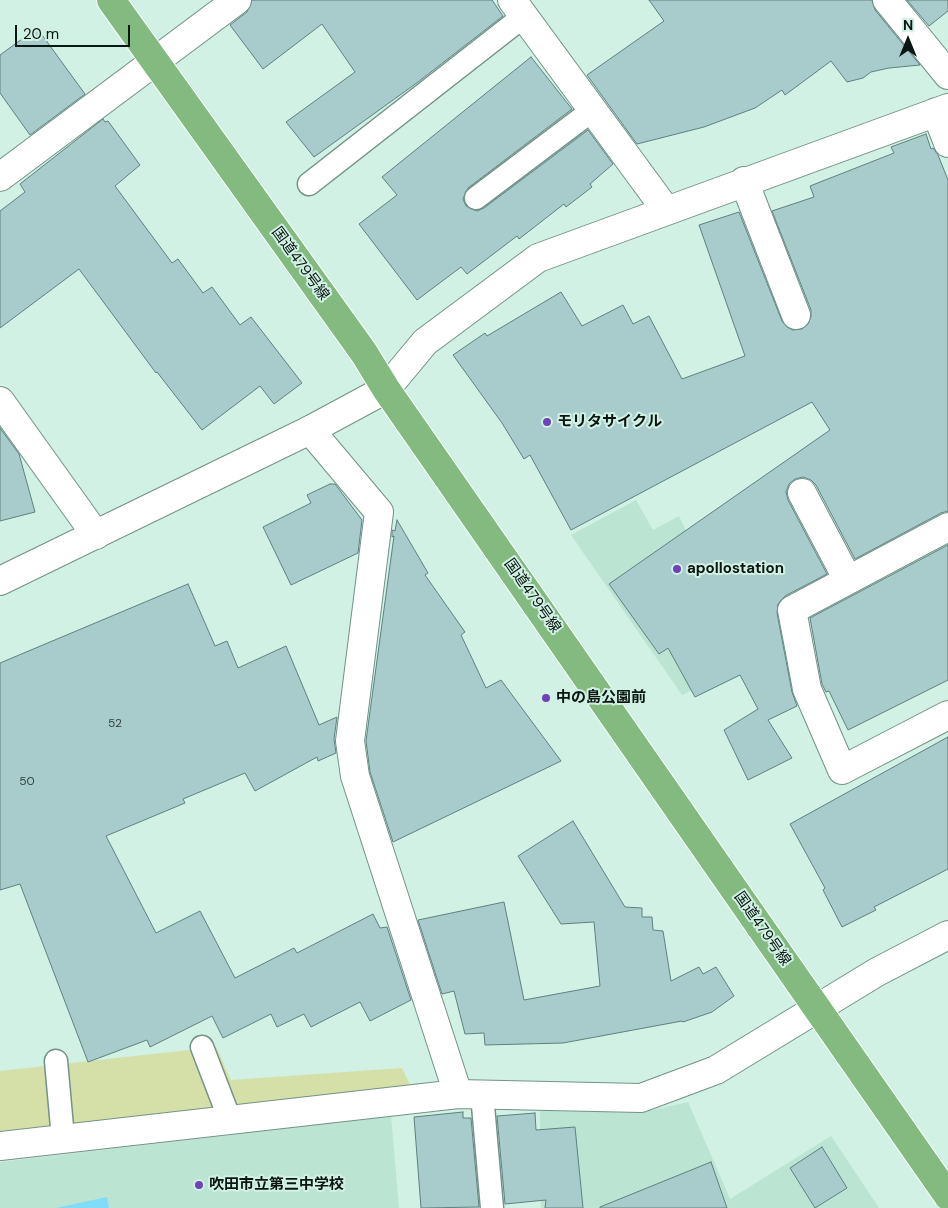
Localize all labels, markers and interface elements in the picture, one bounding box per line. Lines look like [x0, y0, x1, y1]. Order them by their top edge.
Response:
scale bar [18, 15, 132, 47]
north arrow [883, 15, 933, 65]
text: N [903, 16, 913, 34]
text: 20 m [23, 24, 59, 44]
street label: 国道479号線 [267, 224, 333, 304]
place label: モリタサイクル [557, 413, 662, 431]
marker: モリタサイクル [541, 416, 553, 428]
street label: 国道479号線 [500, 556, 564, 636]
place label: apollostation [687, 560, 784, 578]
marker: apollostation [671, 563, 683, 575]
place label: 中の島公園前 [556, 689, 646, 707]
marker: 中の島公園前 [540, 692, 552, 704]
house number: 52 [108, 717, 122, 731]
house number: 50 [19, 775, 35, 789]
street label: 国道479号線 [730, 889, 794, 969]
place label: 吹田市立第三中学校 [209, 1176, 344, 1194]
marker: 吹田市立第三中学校 [193, 1179, 205, 1191]

